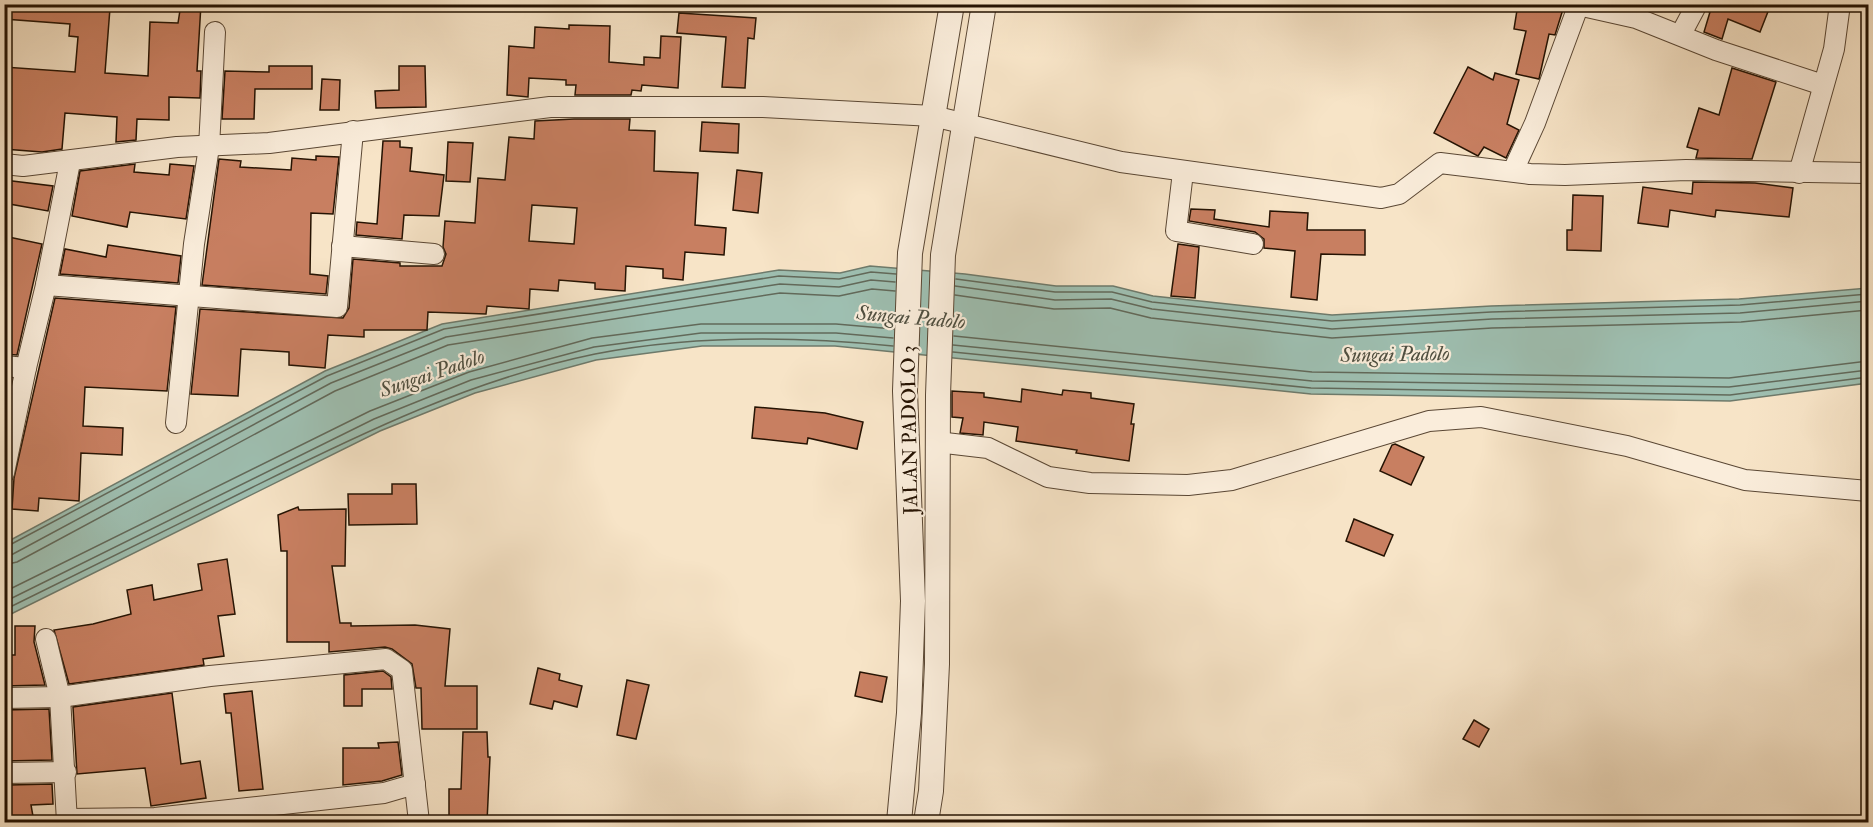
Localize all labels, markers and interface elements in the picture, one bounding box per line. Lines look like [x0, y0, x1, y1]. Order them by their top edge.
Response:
water label: Sungai Padolo [854, 299, 967, 336]
water label: Sungai Padolo [1339, 340, 1450, 369]
water label: Sungai Padolo [375, 343, 488, 404]
street label: JALAN PADOLO 3 [896, 345, 923, 516]

